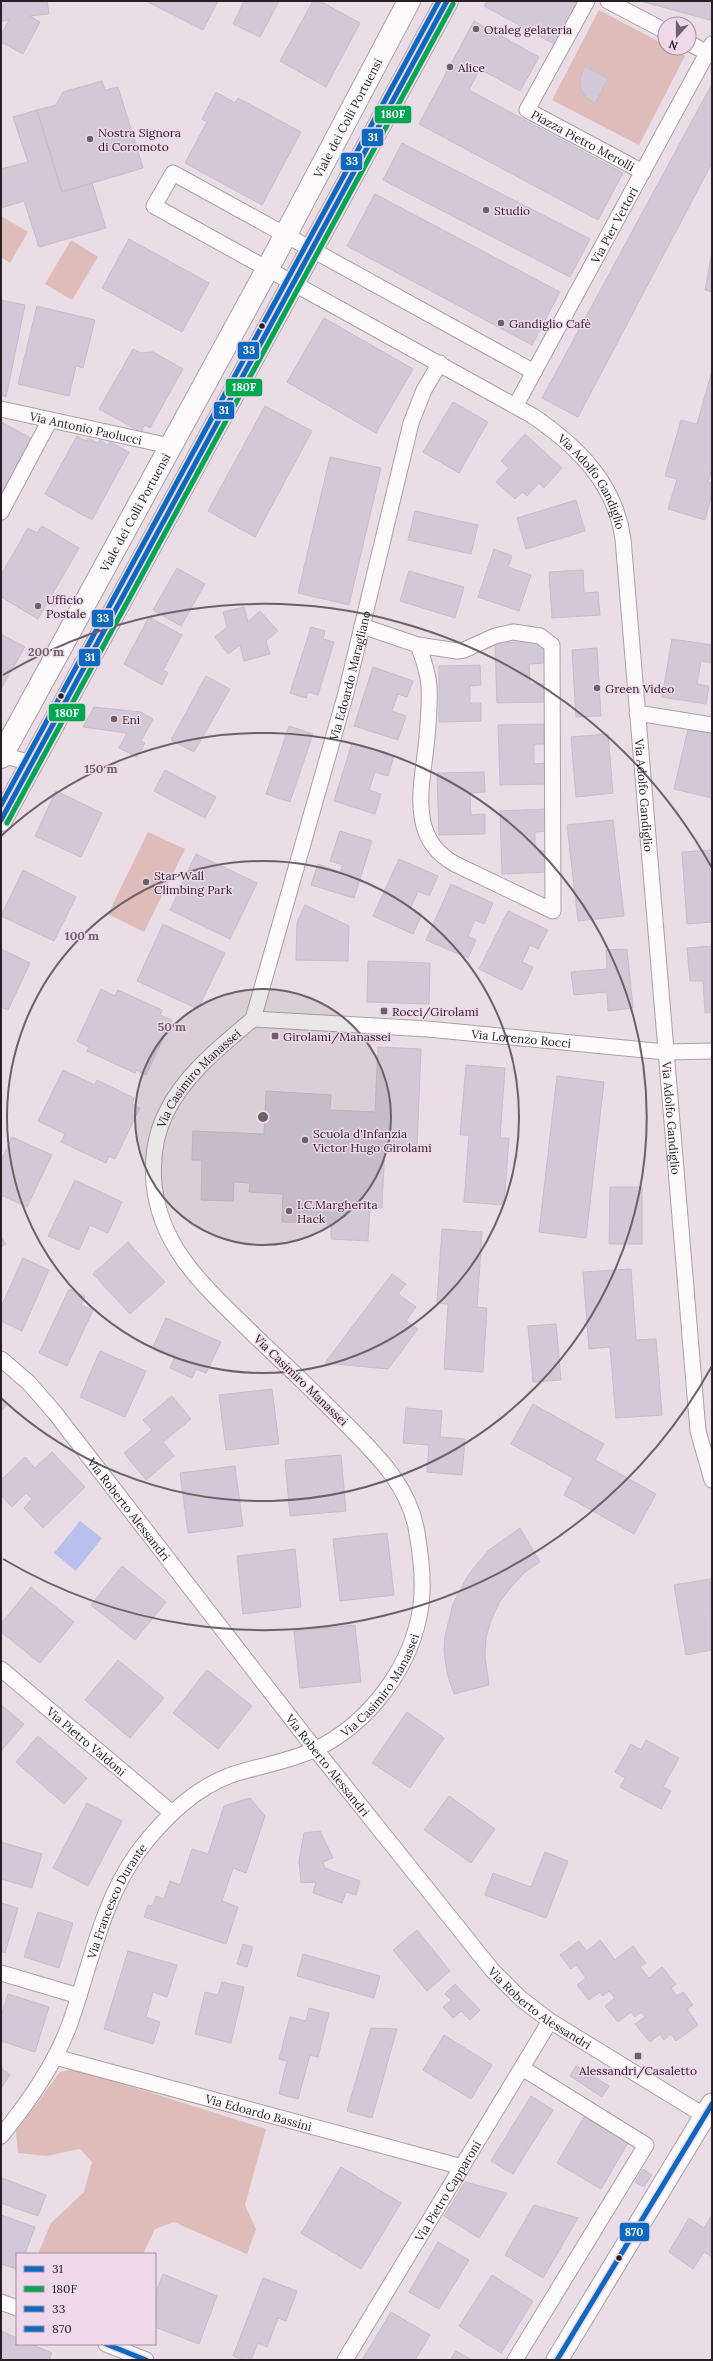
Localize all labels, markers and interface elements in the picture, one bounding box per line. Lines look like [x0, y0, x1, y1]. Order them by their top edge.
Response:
north arrow [657, 16, 697, 56]
place label: Otaleg gelateria [484, 22, 572, 37]
marker: Otaleg gelateria [471, 24, 481, 34]
text: N [666, 37, 680, 53]
street label: Viale dei Colli Portuensi [309, 56, 385, 181]
place label: Alice [457, 60, 485, 75]
marker: Alice [445, 62, 455, 72]
line badge: 180F [374, 105, 412, 124]
street label: Piazza Pietro Merolli [529, 106, 637, 174]
text: 180F [381, 107, 406, 121]
place label: Nostra Signora di Coromoto [98, 125, 181, 154]
line badge: 31 [361, 128, 384, 147]
text: 31 [368, 130, 379, 144]
marker: Nostra Signora di Coromoto [85, 134, 95, 144]
line badge: 33 [340, 152, 363, 171]
text: 33 [346, 154, 358, 168]
street label: Via Pier Vettori [587, 184, 641, 267]
place label: Studio [494, 203, 530, 218]
marker: Studio [481, 205, 491, 215]
place label: Gandiglio Cafè [509, 316, 591, 331]
marker: Gandiglio Cafè [496, 318, 506, 328]
unlabelled marker [257, 321, 267, 331]
line badge: 33 [237, 341, 260, 360]
text: 33 [243, 343, 255, 357]
line badge: 180F [225, 378, 263, 397]
text: 180F [232, 380, 257, 394]
line badge: 31 [213, 401, 235, 420]
text: 31 [219, 403, 230, 417]
street label: Via Antonio Paolucci [27, 408, 144, 447]
street label: Via Adolfo Gandiglio [554, 430, 629, 531]
street label: Viale dei Colli Portuensi [96, 450, 173, 575]
place label: Ufficio Postale [46, 592, 87, 621]
marker: Ufficio Postale [33, 601, 43, 611]
line badge: 33 [91, 609, 114, 628]
street label: Via Edoardo Maragliano [325, 609, 373, 743]
text: 33 [97, 611, 109, 625]
text: 200 m [28, 644, 64, 659]
line badge: 31 [78, 648, 101, 667]
text: 31 [85, 650, 96, 664]
place label: Green Video [605, 681, 674, 696]
marker: Green Video [592, 683, 602, 693]
unlabelled marker [56, 691, 66, 701]
line badge: 180F [48, 703, 86, 722]
text: 180F [55, 706, 80, 720]
place label: Eni [122, 712, 140, 727]
marker: Eni [109, 714, 119, 724]
street label: Via Adolfo Gandiglio [632, 737, 657, 852]
text: 150 m [84, 761, 118, 776]
place label: Star Wall Climbing Park [154, 868, 233, 897]
marker: Star Wall Climbing Park [141, 877, 151, 887]
text: 100 m [65, 928, 99, 943]
place label: Rocci/Girolami [392, 1004, 479, 1020]
marker: Rocci/Girolami [379, 1006, 389, 1016]
text: 50 m [158, 1019, 186, 1034]
street label: Via Casimiro Manassei [153, 1025, 243, 1130]
street label: Via Lorenzo Rocci [470, 1026, 572, 1050]
place label: Girolami/Manassei [283, 1029, 391, 1045]
marker: Girolami/Manassei [270, 1031, 280, 1041]
street label: Via Adolfo Gandiglio [659, 1060, 684, 1175]
centre of rings [256, 1110, 270, 1124]
place label: Scuola d'Infanzia Victor Hugo Girolami [312, 1126, 432, 1155]
marker: Scuola d'Infanzia Victor Hugo Girolami [300, 1135, 310, 1145]
place label: I.C.Margherita Hack [297, 1197, 378, 1226]
marker: I.C.Margherita Hack [284, 1206, 294, 1216]
street label: Via Casimiro Manassei [250, 1331, 351, 1429]
street label: Via Roberto Alessandri [84, 1454, 174, 1564]
street label: Via Casimiro Manassei [337, 1632, 422, 1740]
street label: Via Pietro Valdoni [43, 1703, 130, 1779]
street label: Via Roberto Alessandri [282, 1710, 373, 1819]
street label: Via Francesco Durante [83, 1840, 150, 1961]
street label: Via Roberto Alessandri [485, 1963, 594, 2052]
marker: Alessandri/Casaletto [633, 2051, 643, 2061]
place label: Alessandri/Casaletto [578, 2063, 697, 2079]
street label: Via Edoardo Bassini [203, 2090, 314, 2134]
street label: Via Pietro Capparoni [411, 2137, 484, 2245]
line badge: 870 [619, 2222, 650, 2242]
text: 870 [625, 2225, 643, 2239]
legend [16, 2253, 156, 2345]
unlabelled marker [614, 2253, 624, 2263]
text: 31 [52, 2261, 63, 2276]
text: 180F [52, 2281, 78, 2296]
text: 33 [52, 2301, 66, 2316]
text: 870 [52, 2321, 72, 2336]

